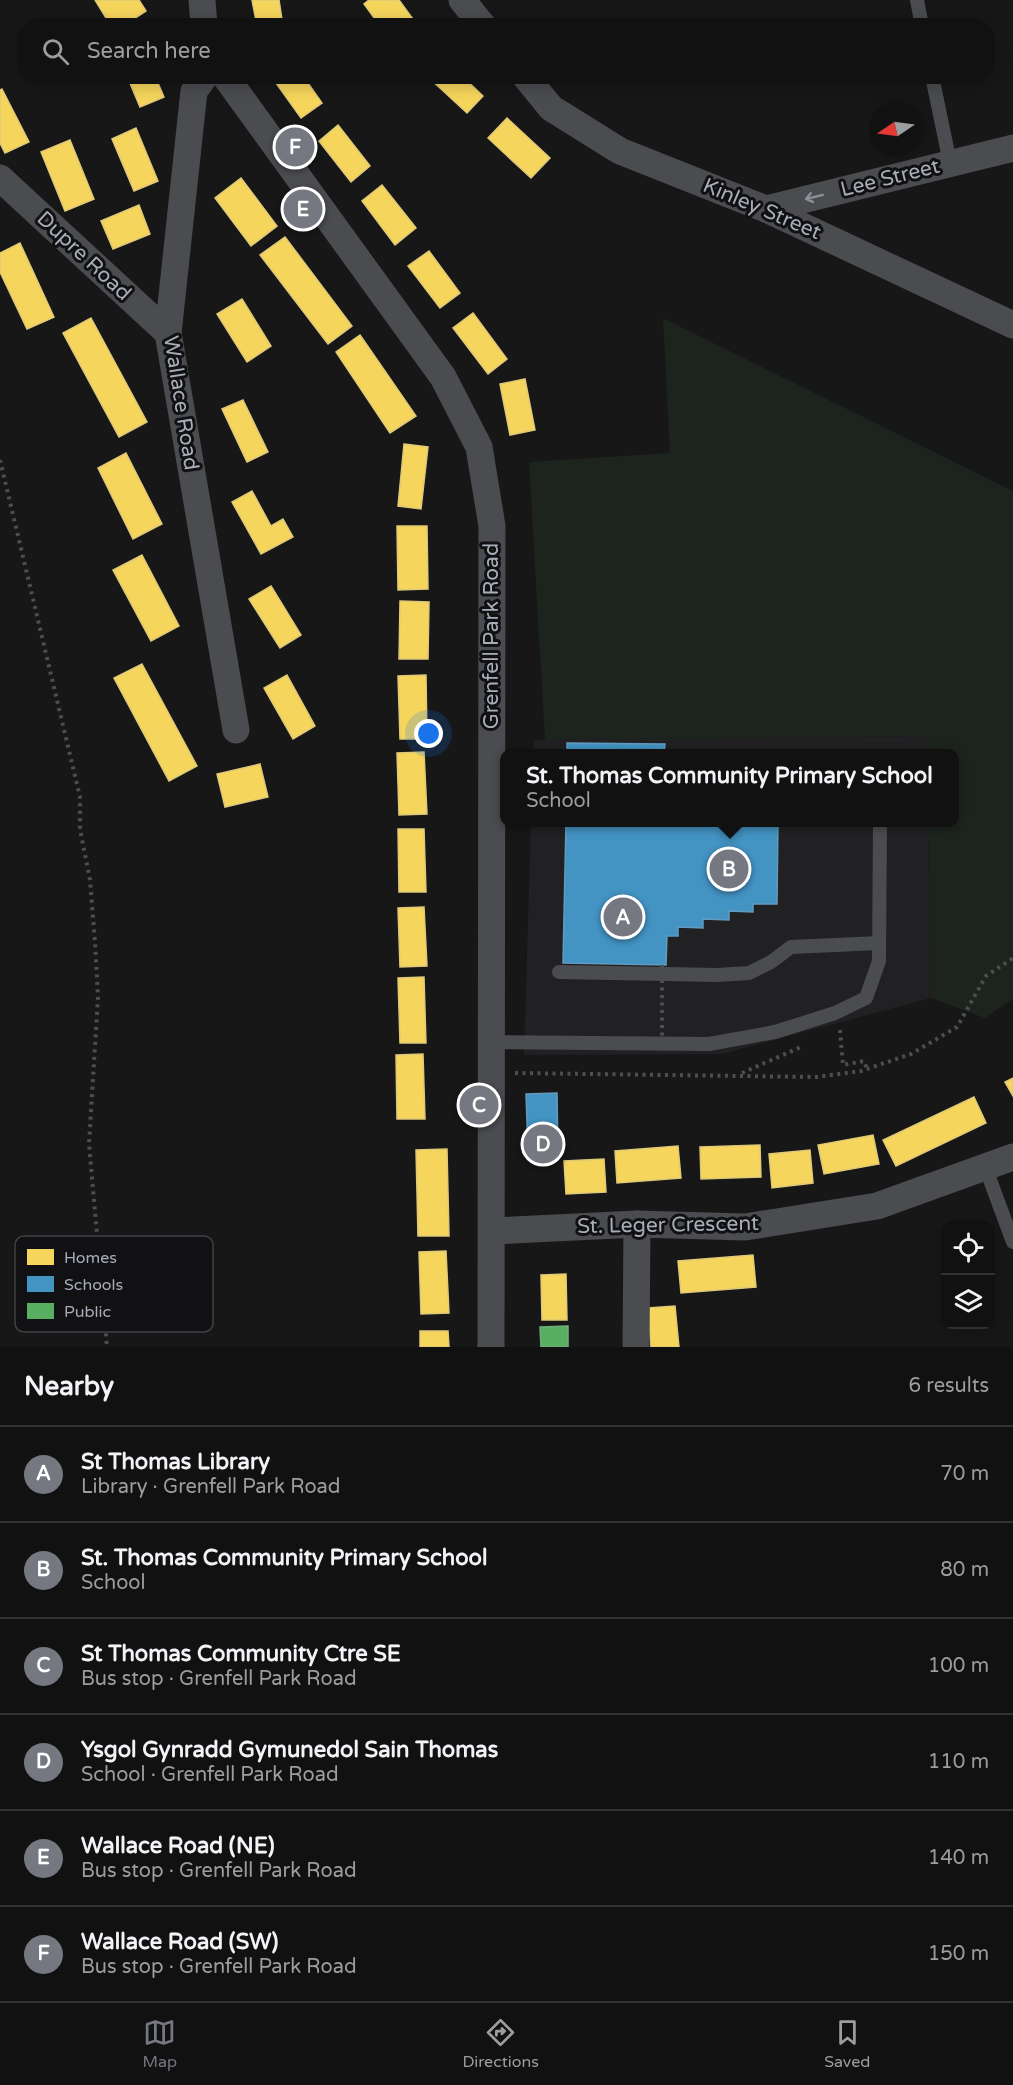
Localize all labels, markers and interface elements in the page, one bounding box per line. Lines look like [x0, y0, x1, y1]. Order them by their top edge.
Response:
search box [18, 18, 995, 84]
icon: search [39, 35, 72, 68]
text: Search here [87, 38, 211, 64]
north arrow [869, 102, 923, 156]
pin: F [276, 124, 314, 170]
street label: Lee Street [838, 154, 942, 202]
street label: Kinley Street [699, 173, 825, 245]
pin: E [284, 186, 322, 232]
one-way arrow [804, 192, 823, 204]
street label: Dupre Road [32, 206, 136, 306]
street label: Wallace Road [158, 334, 204, 472]
street label: Grenfell Park Road [479, 543, 504, 729]
your location [414, 719, 443, 748]
popup [500, 749, 959, 827]
text: St. Thomas Community Primary School [526, 763, 933, 789]
text: School [526, 789, 591, 813]
pin: B [710, 846, 748, 892]
pin: A [604, 894, 642, 940]
pin: C [460, 1082, 498, 1128]
pin: D [524, 1122, 562, 1166]
street label: St. Leger Crescent [577, 1211, 759, 1239]
map controls [941, 1221, 995, 1329]
button: locate [941, 1221, 995, 1275]
legend [15, 1236, 213, 1332]
text: Homes [64, 1248, 117, 1268]
text: Schools [64, 1275, 123, 1295]
button: layers [941, 1275, 995, 1329]
text: Public [64, 1302, 111, 1322]
text: Nearby [24, 1371, 114, 1402]
text: 6 results [909, 1374, 989, 1398]
text: St Thomas Library [81, 1449, 270, 1475]
text: A [36, 1462, 51, 1486]
text: 70 m [940, 1462, 989, 1486]
text: Library · Grenfell Park Road [81, 1475, 340, 1499]
text: St. Thomas Community Primary School [81, 1545, 487, 1571]
text: B [37, 1558, 50, 1582]
text: 80 m [940, 1558, 989, 1582]
text: School [81, 1571, 145, 1595]
text: St Thomas Community Ctre SE [81, 1641, 401, 1667]
text: C [37, 1654, 50, 1678]
text: 100 m [928, 1654, 989, 1678]
text: Bus stop · Grenfell Park Road [81, 1667, 357, 1691]
text: Ysgol Gynradd Gymunedol Sain Thomas [81, 1737, 498, 1763]
text: D [36, 1750, 51, 1774]
text: 110 m [928, 1750, 989, 1774]
text: School · Grenfell Park Road [81, 1763, 339, 1787]
text: Wallace Road (NE) [81, 1833, 275, 1859]
text: E [37, 1846, 50, 1870]
text: 140 m [928, 1846, 989, 1870]
text: Bus stop · Grenfell Park Road [81, 1859, 357, 1883]
text: Wallace Road (SW) [81, 1929, 278, 1955]
text: F [37, 1942, 50, 1966]
text: 150 m [928, 1942, 989, 1966]
text: Bus stop · Grenfell Park Road [81, 1955, 357, 1979]
tab: Map [143, 2016, 177, 2072]
tab: Directions [462, 2016, 539, 2072]
tab: Saved [824, 2016, 870, 2072]

